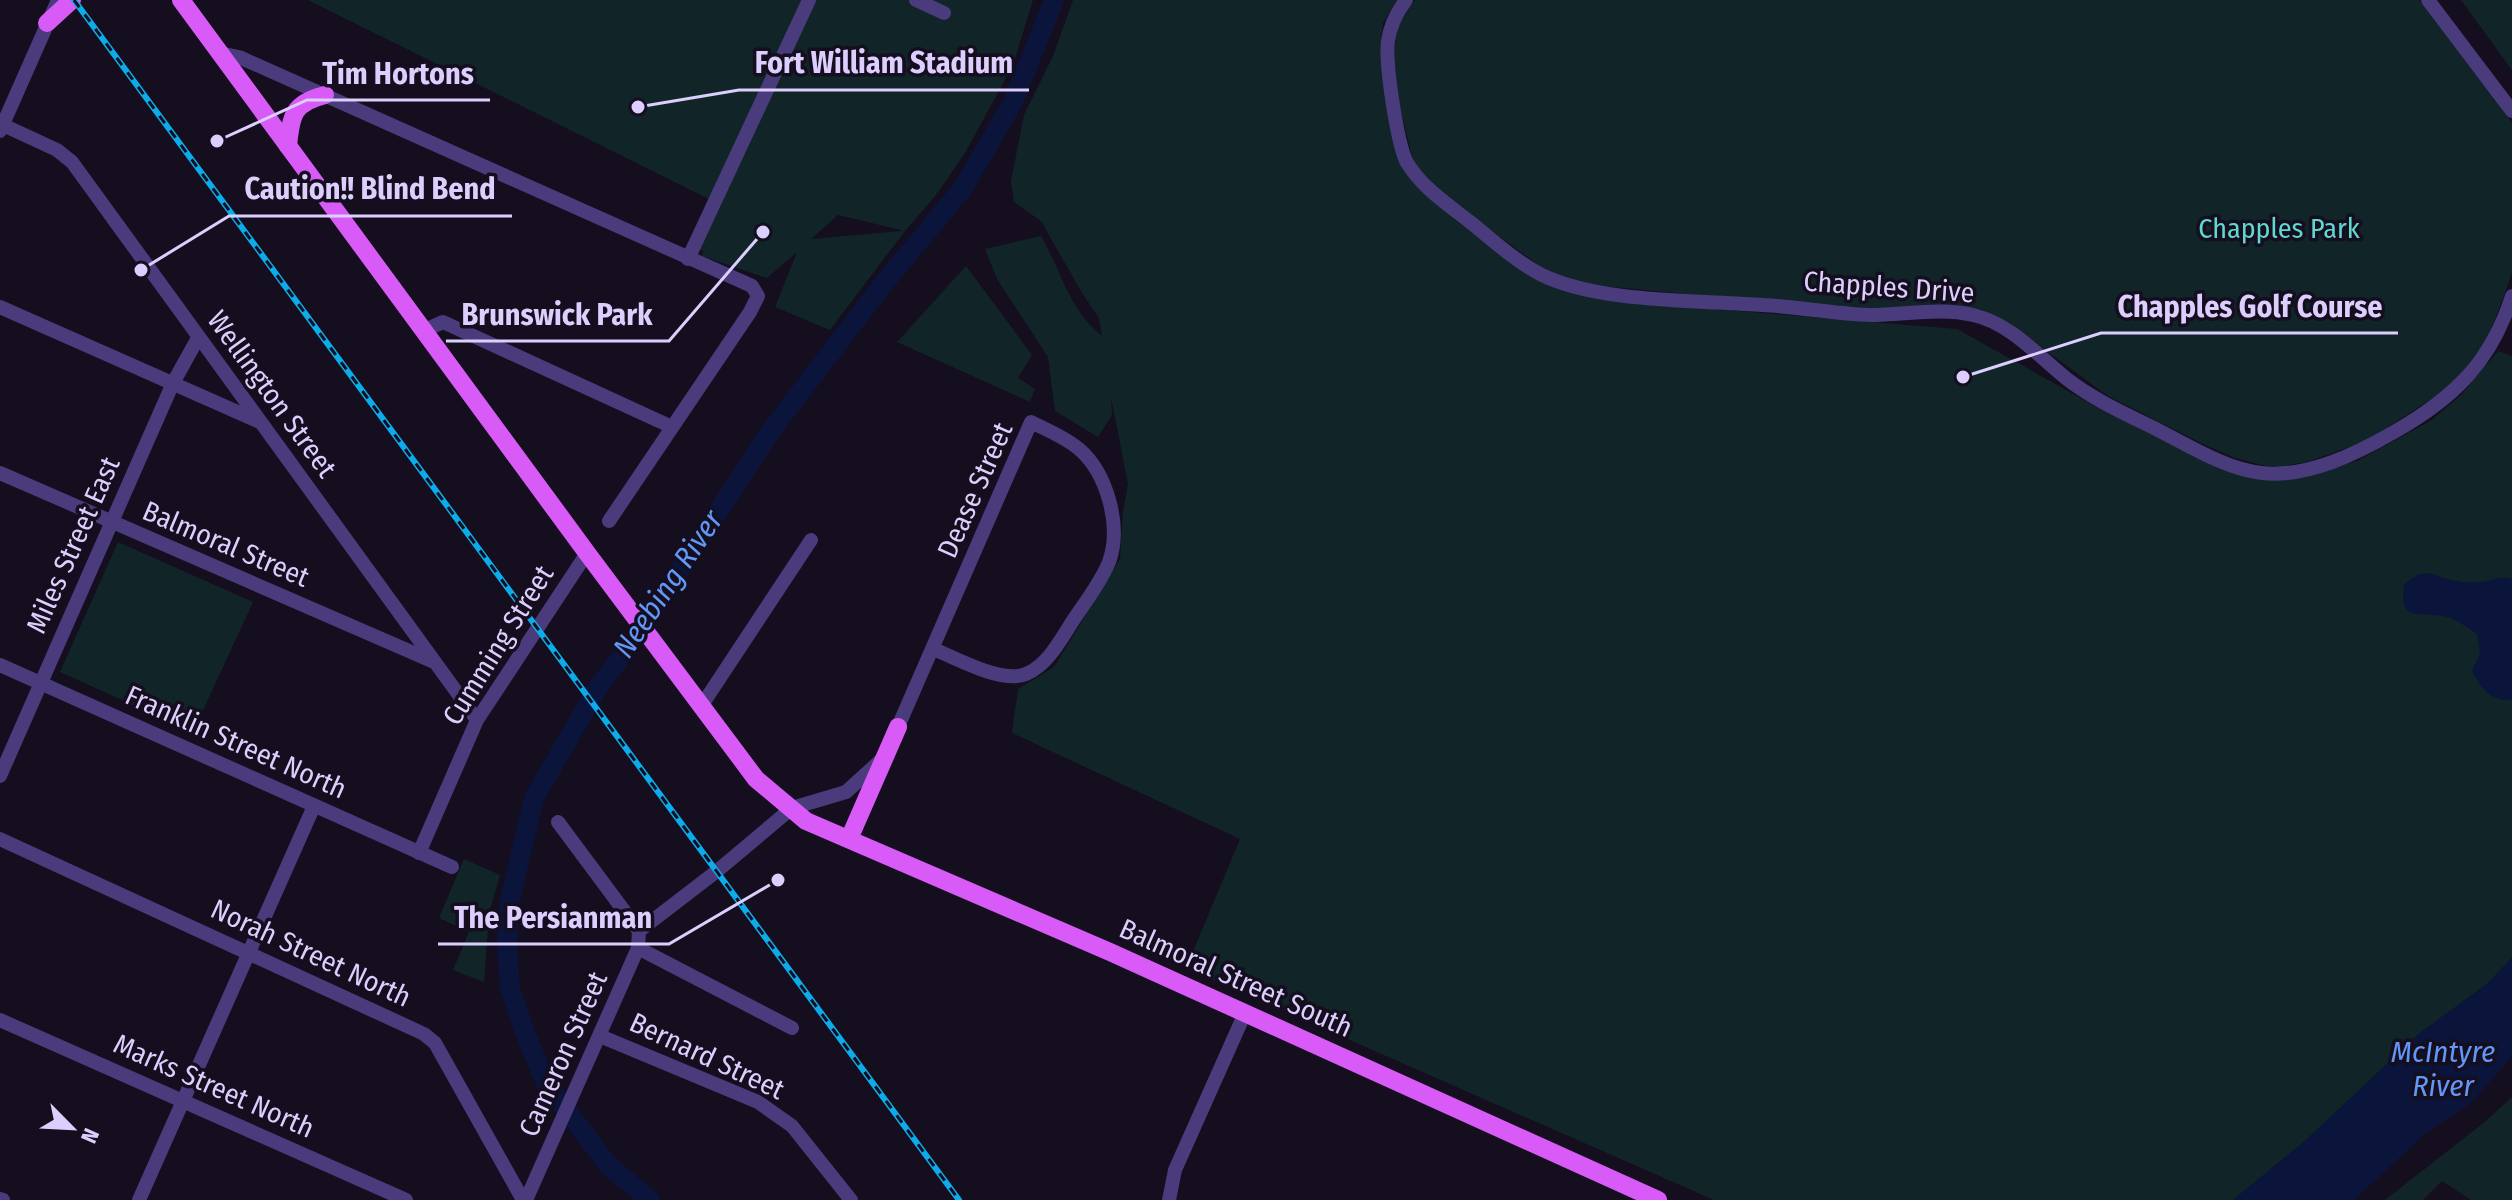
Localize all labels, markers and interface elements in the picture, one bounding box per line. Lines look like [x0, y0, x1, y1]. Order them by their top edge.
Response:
callout: Fort William Stadium [739, 36, 1029, 90]
text: Fort William Stadium [755, 45, 1013, 81]
callout: Tim Hortons [307, 46, 490, 100]
text: Tim Hortons [322, 56, 474, 92]
callout: Caution!! Blind Bend [229, 162, 512, 216]
text: Caution!! Blind Bend [244, 171, 496, 207]
park label: Chapples Park [2198, 212, 2361, 245]
street label: Chapples Drive [1803, 265, 1975, 309]
callout: Chapples Golf Course [2101, 279, 2398, 333]
callout: Brunswick Park [446, 287, 669, 341]
text: Chapples Golf Course [2117, 289, 2383, 325]
text: Brunswick Park [462, 297, 653, 333]
street label: Wellington Street [200, 304, 344, 484]
street label: Dease Street [931, 416, 1020, 563]
street label: Miles Street East [19, 451, 127, 638]
street label: Balmoral Street [138, 494, 315, 594]
water label: Neebing River [606, 502, 731, 664]
street label: Cumming Street [436, 558, 561, 731]
street label: Franklin Street North [120, 678, 352, 806]
callout: The Persianman [438, 890, 669, 944]
street label: Norah Street North [206, 892, 416, 1014]
text: The Persianman [454, 900, 652, 936]
street label: Balmoral Street South [1114, 912, 1358, 1044]
street label: Cameron Street [512, 966, 614, 1142]
street label: Bernard Street [624, 1006, 790, 1107]
street label: Marks Street North [109, 1027, 319, 1145]
water label: McIntyre River [2391, 1034, 2495, 1104]
north arrow [32, 1088, 112, 1168]
text: N [75, 1124, 105, 1147]

